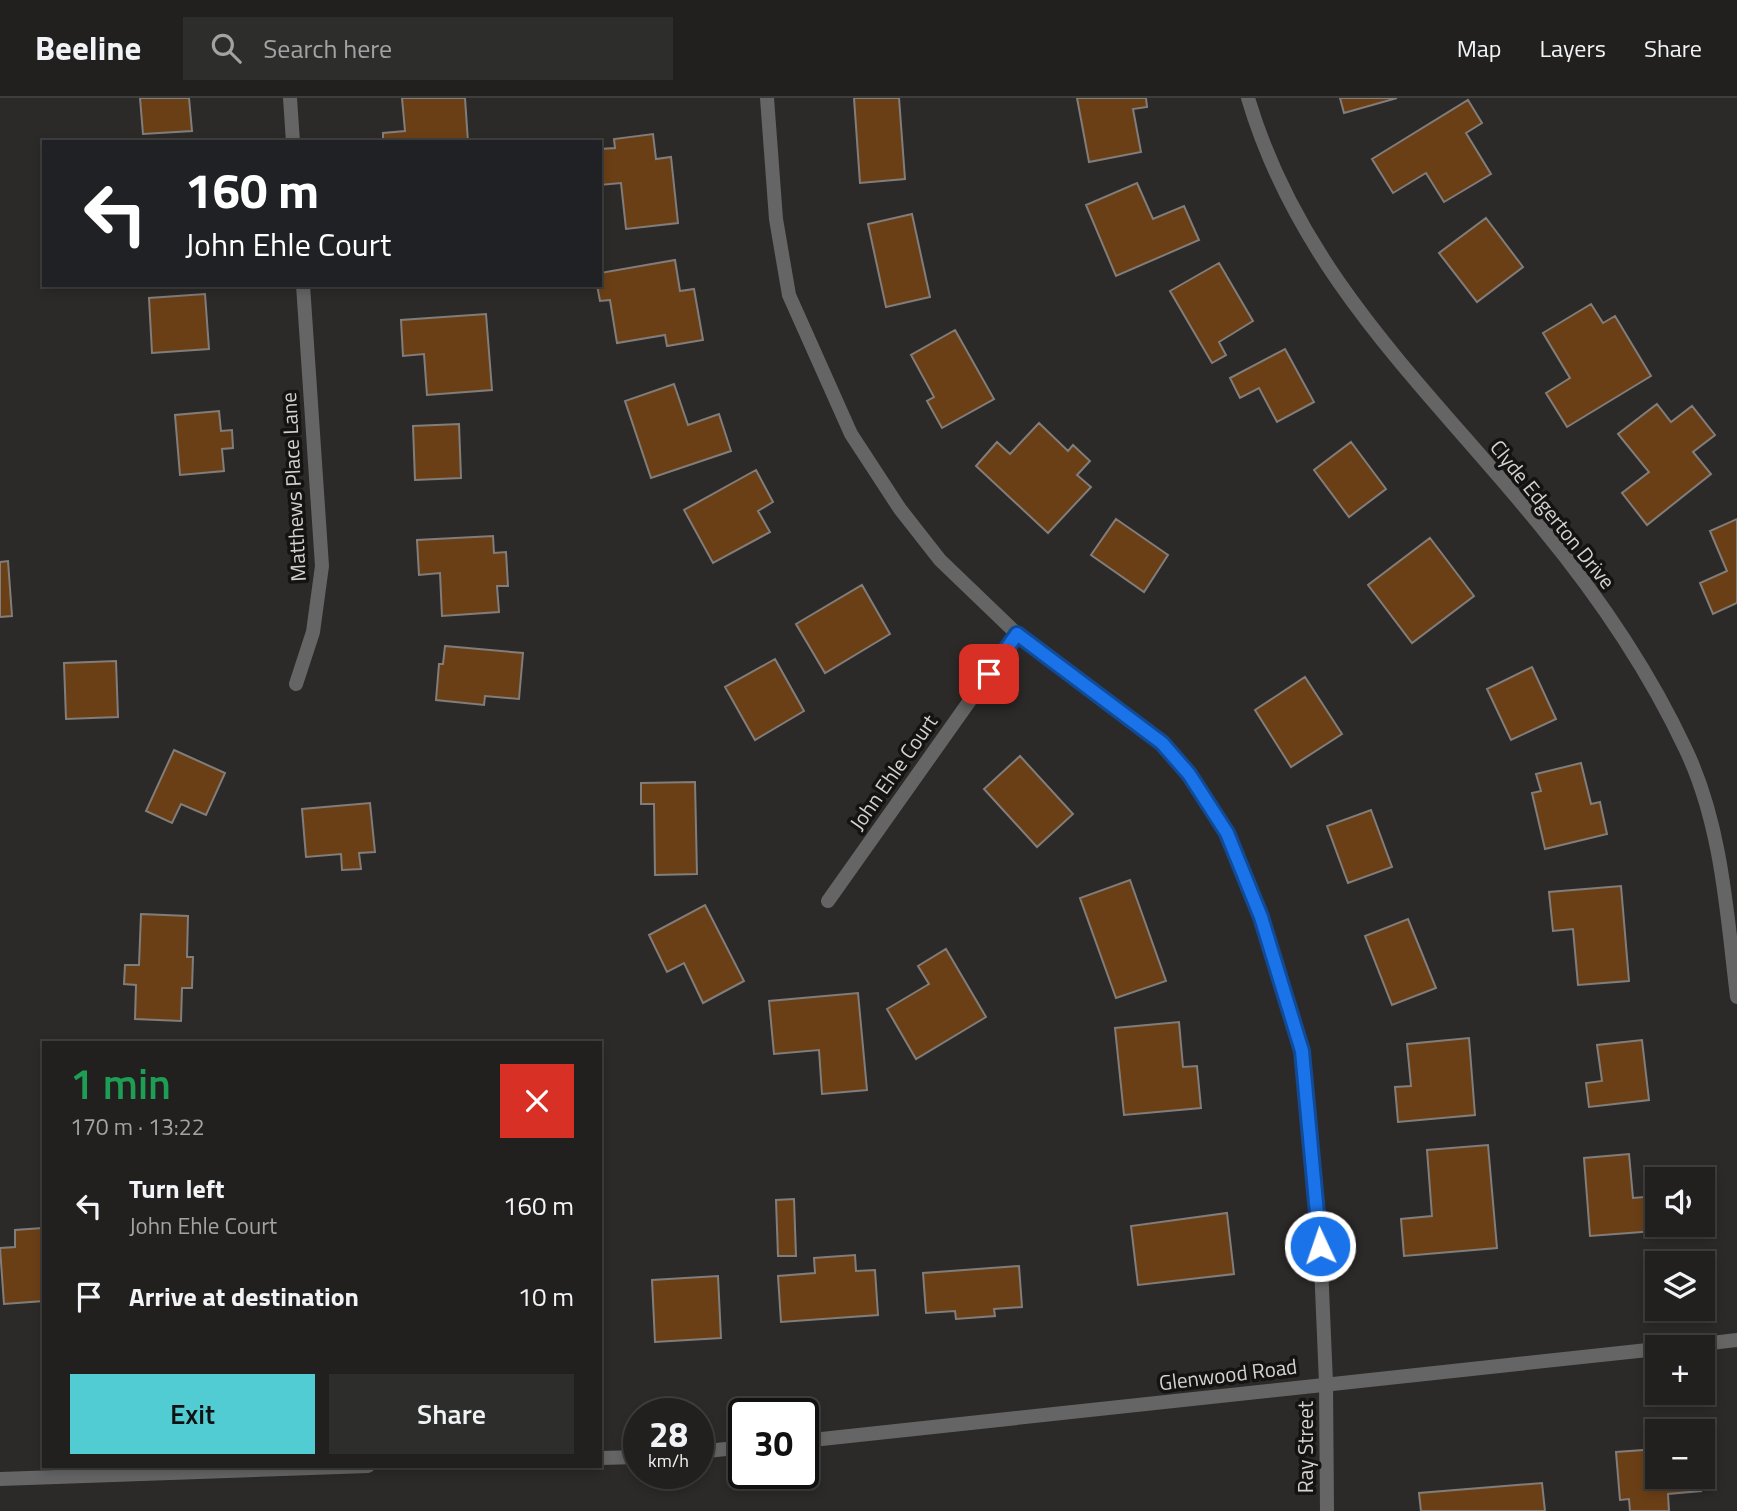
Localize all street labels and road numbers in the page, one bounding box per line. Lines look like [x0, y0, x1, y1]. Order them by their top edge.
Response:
street label: Matthews Place Lane [272, 392, 314, 582]
street label: Clyde Edgerton Drive [1483, 432, 1623, 596]
street label: John Ehle Court [841, 707, 945, 837]
street label: Glenwood Road [1157, 1350, 1299, 1398]
street label: Ray Street [1289, 1400, 1321, 1493]

